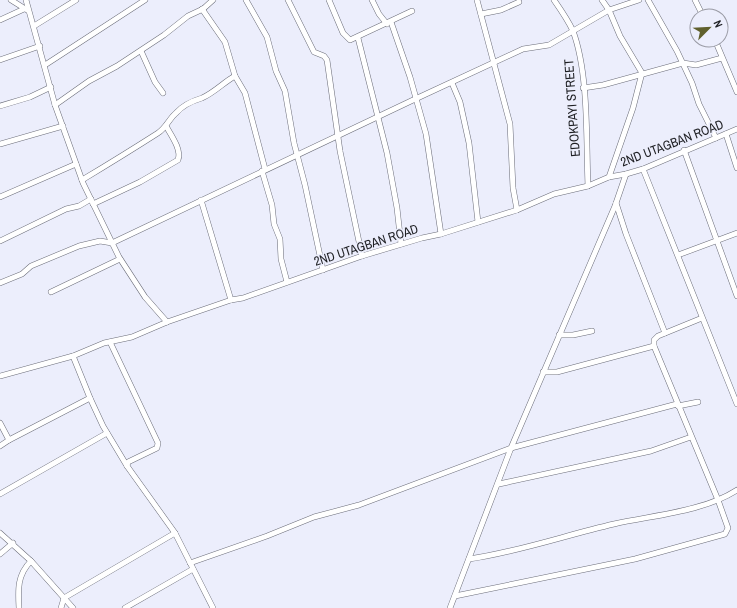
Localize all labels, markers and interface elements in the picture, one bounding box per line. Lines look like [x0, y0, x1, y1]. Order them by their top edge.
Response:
north arrow [689, 8, 729, 48]
text: N [710, 18, 726, 30]
street label: EDOKPAYI STREET [560, 58, 584, 157]
street label: 2ND UTAGBAN ROAD [618, 115, 726, 170]
street label: 2ND UTAGBAN ROAD [312, 220, 421, 270]

